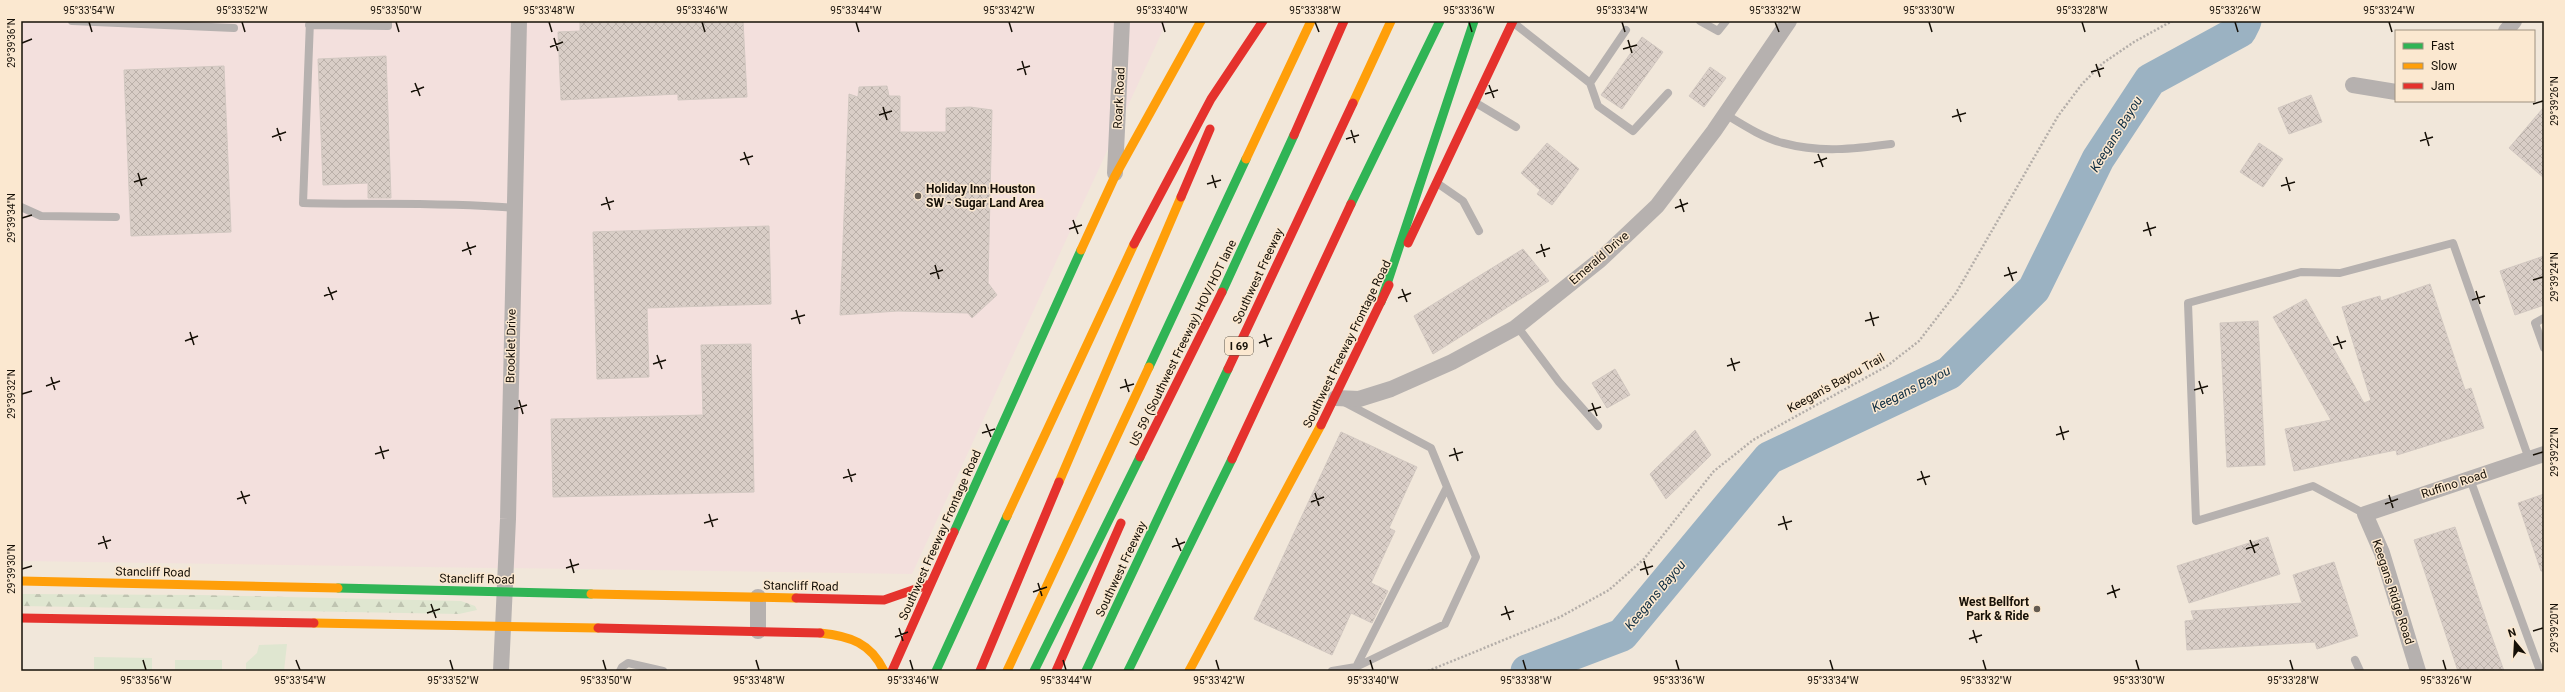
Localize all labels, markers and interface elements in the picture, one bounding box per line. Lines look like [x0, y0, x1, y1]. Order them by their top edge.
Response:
text: 95°33'54"W [63, 5, 115, 16]
text: 95°33'52"W [216, 5, 268, 16]
text: 95°33'50"W [370, 5, 422, 16]
text: 95°33'48"W [523, 5, 575, 16]
text: 95°33'46"W [676, 5, 728, 16]
text: 95°33'44"W [830, 5, 882, 16]
text: 95°33'42"W [983, 5, 1035, 16]
text: 95°33'40"W [1136, 5, 1188, 16]
text: 95°33'38"W [1289, 5, 1341, 16]
text: 95°33'36"W [1443, 5, 1495, 16]
text: 95°33'34"W [1596, 5, 1648, 16]
text: 95°33'32"W [1749, 5, 1801, 16]
text: 95°33'30"W [1903, 5, 1955, 16]
text: 95°33'28"W [2056, 5, 2108, 16]
text: 95°33'26"W [2209, 5, 2261, 16]
text: 95°33'24"W [2363, 5, 2415, 16]
text: 29°39'36"N [6, 18, 17, 68]
legend [2395, 30, 2535, 102]
text: Fast [2431, 39, 2454, 53]
text: Slow [2431, 59, 2457, 73]
street label: Roark Road [1110, 67, 1128, 129]
text: 29°39'26"N [2549, 76, 2560, 126]
text: Jam [2431, 79, 2455, 93]
water label: Keegans Bayou [2087, 93, 2145, 175]
place label: Holiday Inn Houston SW - Sugar Land Area [926, 182, 1045, 210]
marker: Holiday Inn Houston SW - Sugar Land Area [913, 191, 923, 201]
text: 29°39'34"N [6, 193, 17, 243]
street label: Southwest Freeway [1230, 226, 1286, 326]
street label: Emerald Drive [1567, 229, 1631, 287]
street label: US 59 (Southwest Freeway) HOV/HOT lane [1127, 238, 1239, 448]
text: 29°39'24"N [2549, 252, 2560, 302]
street label: Southwest Freeway Frontage Road [1300, 258, 1394, 430]
street label: Brooklet Drive [503, 309, 519, 383]
road number: I 69 [1225, 337, 1253, 355]
street label: Keegan's Bayou Trail [1785, 351, 1887, 415]
water label: Keegans Bayou [1869, 363, 1953, 415]
text: 29°39'32"N [6, 369, 17, 419]
text: 29°39'22"N [2549, 427, 2560, 477]
street label: Southwest Freeway Frontage Road [896, 448, 984, 622]
street label: Ruffino Road [2419, 467, 2489, 501]
street label: Southwest Freeway [1093, 519, 1149, 619]
street label: Keegans Ridge Road [2369, 538, 2417, 646]
text: 29°39'30"N [6, 544, 17, 594]
water label: Keegans Bayou [1621, 557, 1689, 633]
street label: Stancliff Road [115, 564, 191, 580]
street label: Stancliff Road [439, 571, 515, 587]
street label: Stancliff Road [763, 578, 839, 594]
place label: West Bellfort Park & Ride [1959, 595, 2030, 623]
text: 29°39'20"N [2549, 603, 2560, 653]
marker: West Bellfort Park & Ride [2032, 604, 2042, 614]
north arrow [2495, 622, 2535, 662]
text: N [2506, 626, 2518, 640]
text: 95°33'56"W [120, 675, 172, 686]
text: 95°33'54"W [274, 675, 326, 686]
text: 95°33'52"W [427, 675, 479, 686]
text: 95°33'50"W [580, 675, 632, 686]
text: 95°33'48"W [733, 675, 785, 686]
text: 95°33'46"W [887, 675, 939, 686]
text: 95°33'44"W [1040, 675, 1092, 686]
text: 95°33'42"W [1193, 675, 1245, 686]
text: 95°33'40"W [1347, 675, 1399, 686]
text: 95°33'38"W [1500, 675, 1552, 686]
text: 95°33'36"W [1653, 675, 1705, 686]
text: 95°33'34"W [1807, 675, 1859, 686]
text: 95°33'32"W [1960, 675, 2012, 686]
text: 95°33'30"W [2113, 675, 2165, 686]
text: 95°33'28"W [2267, 675, 2319, 686]
text: 95°33'26"W [2420, 675, 2472, 686]

